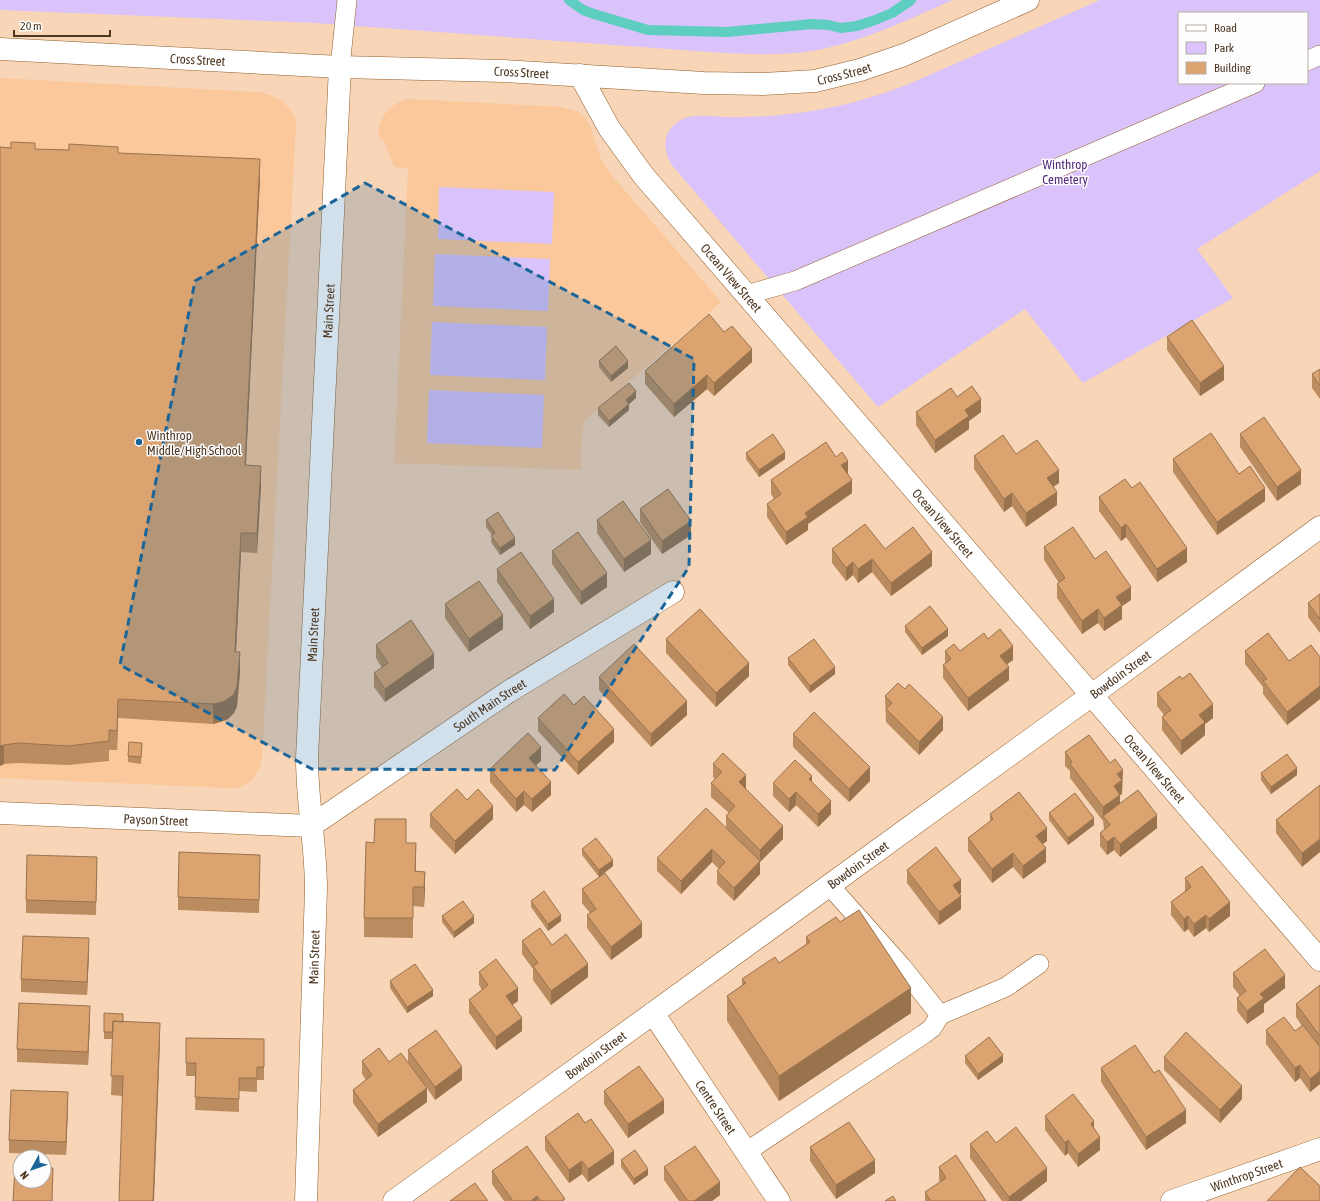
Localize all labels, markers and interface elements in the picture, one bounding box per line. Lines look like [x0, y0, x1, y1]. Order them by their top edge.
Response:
scale bar [14, 12, 110, 38]
legend [1178, 12, 1308, 84]
text: 20 m [20, 19, 42, 33]
text: Road [1214, 21, 1237, 35]
text: Park [1214, 41, 1235, 55]
street label: Cross Street [170, 51, 226, 68]
street label: Cross Street [815, 59, 873, 88]
text: Building [1214, 61, 1252, 75]
street label: Cross Street [494, 63, 550, 81]
park label: Winthrop Cemetery [1042, 157, 1088, 187]
street label: Ocean View Street [698, 240, 765, 315]
street label: Main Street [320, 283, 337, 339]
place label: Winthrop Middle/High School [147, 428, 242, 458]
marker: Winthrop Middle/High School [134, 437, 144, 447]
street label: Ocean View Street [909, 486, 977, 561]
street label: Main Street [304, 607, 322, 662]
street label: Bowdoin Street [1087, 647, 1154, 702]
street label: South Main Street [450, 675, 529, 735]
street label: Ocean View Street [1121, 731, 1189, 806]
street label: Payson Street [123, 811, 189, 828]
street label: Bowdoin Street [824, 837, 892, 892]
street label: Main Street [305, 929, 322, 985]
street label: Bowdoin Street [562, 1028, 629, 1082]
street label: Centre Street [692, 1077, 740, 1137]
north arrow [12, 1149, 52, 1189]
street label: Winthrop Street [1209, 1155, 1285, 1194]
text: N [18, 1169, 31, 1182]

